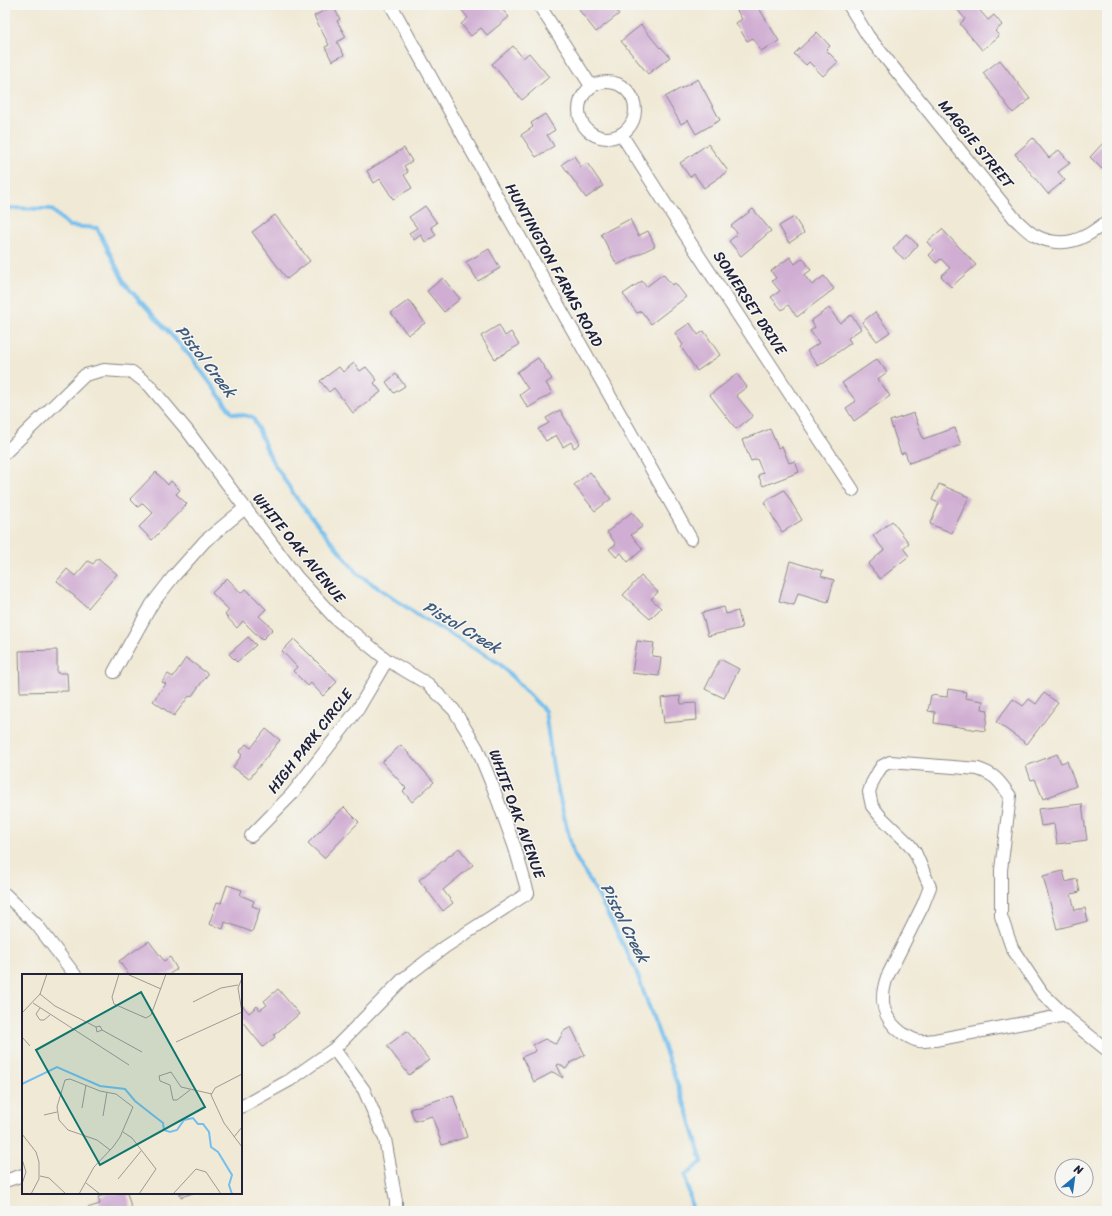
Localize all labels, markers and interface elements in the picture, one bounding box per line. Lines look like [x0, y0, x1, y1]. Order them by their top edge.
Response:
street label: MAGGIE STREET [932, 93, 1021, 196]
street label: HUNTINGTON FARMS ROAD [498, 178, 610, 352]
street label: SOMERSET DRIVE [706, 246, 795, 362]
water label: Pistol Creek [168, 318, 246, 406]
street label: WHITE OAK AVENUE [246, 487, 353, 610]
water label: Pistol Creek [418, 592, 509, 663]
street label: HIGH PARK CIRCLE [261, 682, 360, 799]
street label: WHITE OAK AVENUE [481, 746, 553, 884]
water label: Pistol Creek [592, 878, 659, 970]
inset map [22, 974, 242, 1194]
north arrow [1054, 1158, 1094, 1198]
text: N [1070, 1159, 1087, 1180]

